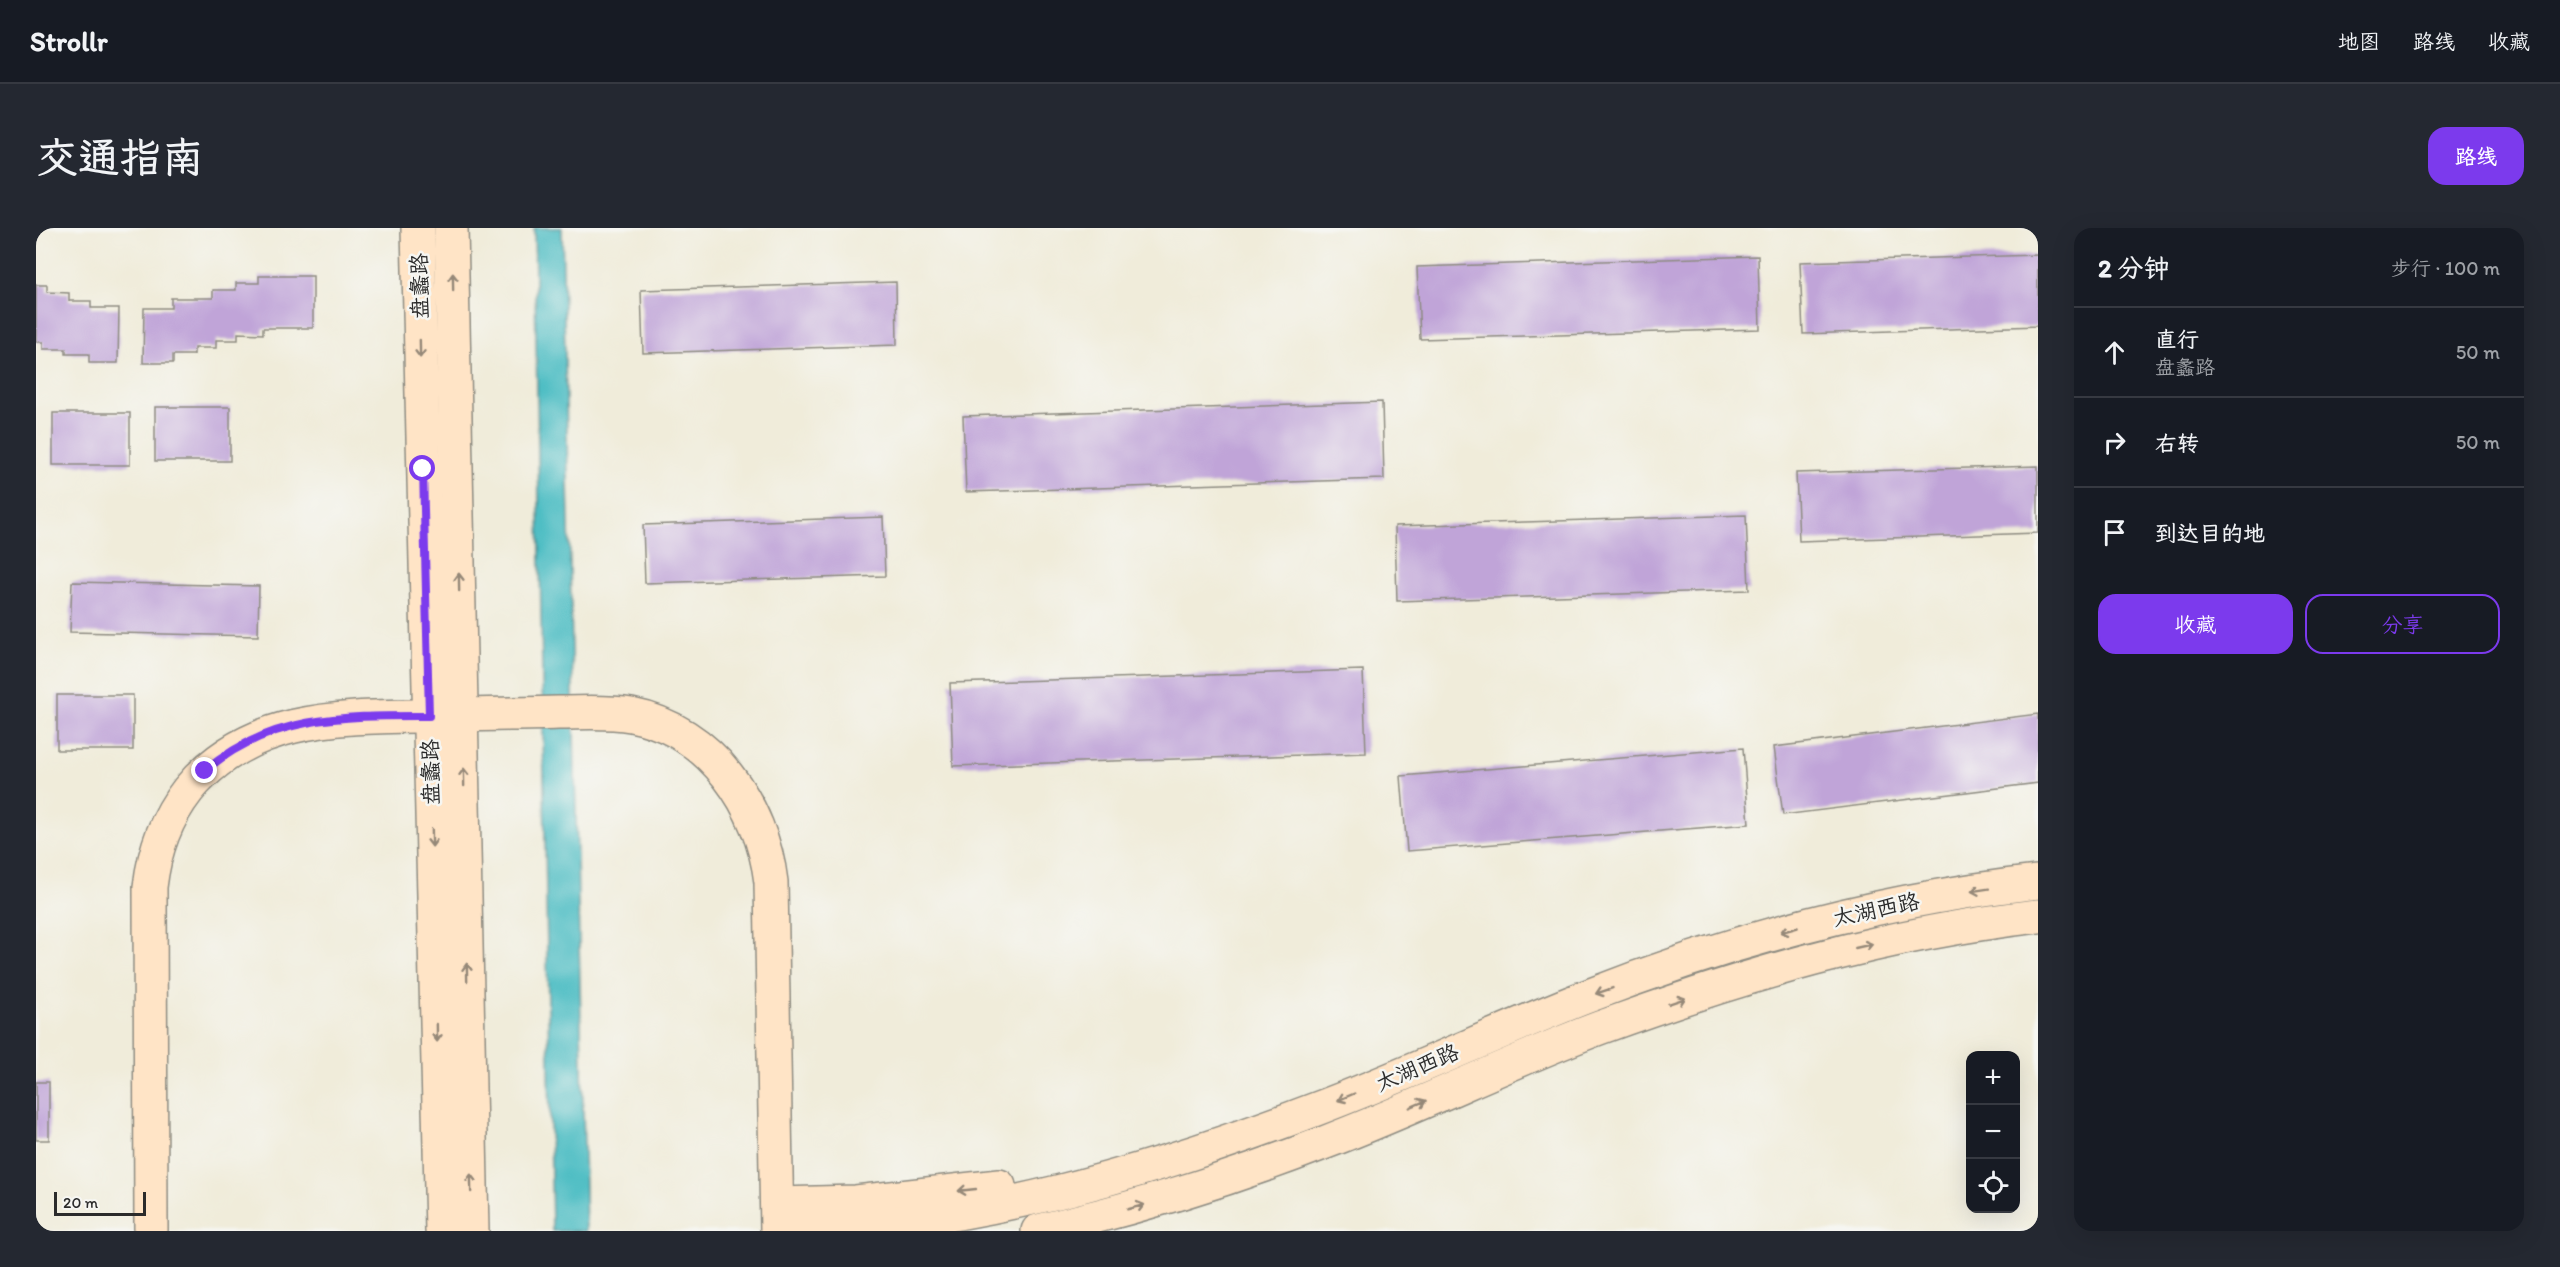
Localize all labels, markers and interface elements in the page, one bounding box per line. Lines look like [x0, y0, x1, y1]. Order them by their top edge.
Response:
text: Strollr [30, 24, 108, 58]
text: 地图 [2338, 29, 2380, 54]
text: 路线 [2413, 29, 2455, 54]
text: 收藏 [2488, 29, 2530, 54]
button: 路线 [2428, 127, 2524, 185]
text: 交通指南 [36, 132, 204, 183]
text: 2 分钟 [2098, 252, 2170, 284]
street label: 盘蠡路 [405, 253, 434, 319]
text: 步行 · 100 m [2391, 256, 2500, 280]
one-way arrow [447, 272, 458, 292]
text: 直行 [2155, 326, 2199, 353]
icon: ahead [2098, 336, 2131, 369]
one-way arrow [415, 339, 426, 359]
text: 50 m [2456, 340, 2500, 364]
text: 盘蠡路 [2155, 355, 2215, 379]
icon: right [2098, 426, 2131, 459]
text: 右转 [2155, 430, 2199, 457]
text: 50 m [2456, 430, 2500, 454]
route start [409, 455, 435, 481]
icon: arrive [2098, 516, 2131, 549]
text: 到达目的地 [2155, 520, 2265, 547]
one-way arrow [454, 572, 465, 592]
button: 收藏 [2098, 594, 2293, 654]
button: 分享 [2305, 594, 2500, 654]
street label: 盘蠡路 [416, 739, 445, 805]
route end [191, 757, 217, 783]
one-way arrow [458, 767, 469, 787]
one-way arrow [426, 828, 438, 848]
one-way arrow [1971, 884, 1990, 895]
street label: 太湖西路 [1830, 887, 1922, 932]
one-way arrow [1780, 925, 1799, 936]
one-way arrow [1854, 940, 1873, 952]
one-way arrow [461, 962, 473, 982]
one-way arrow [1595, 986, 1614, 997]
one-way arrow [1667, 995, 1686, 1006]
one-way arrow [431, 1023, 443, 1043]
street label: 太湖西路 [1371, 1038, 1463, 1097]
map controls [1966, 1051, 2020, 1213]
button: + [1966, 1051, 2020, 1105]
one-way arrow [1337, 1092, 1356, 1103]
one-way arrow [1408, 1098, 1426, 1109]
button: − [1966, 1105, 2020, 1159]
button: locate [1966, 1159, 2020, 1213]
one-way arrow [465, 1174, 476, 1194]
one-way arrow [957, 1184, 977, 1195]
scale bar [54, 1189, 146, 1216]
text: 20 m [63, 1193, 98, 1212]
one-way arrow [1126, 1200, 1145, 1212]

